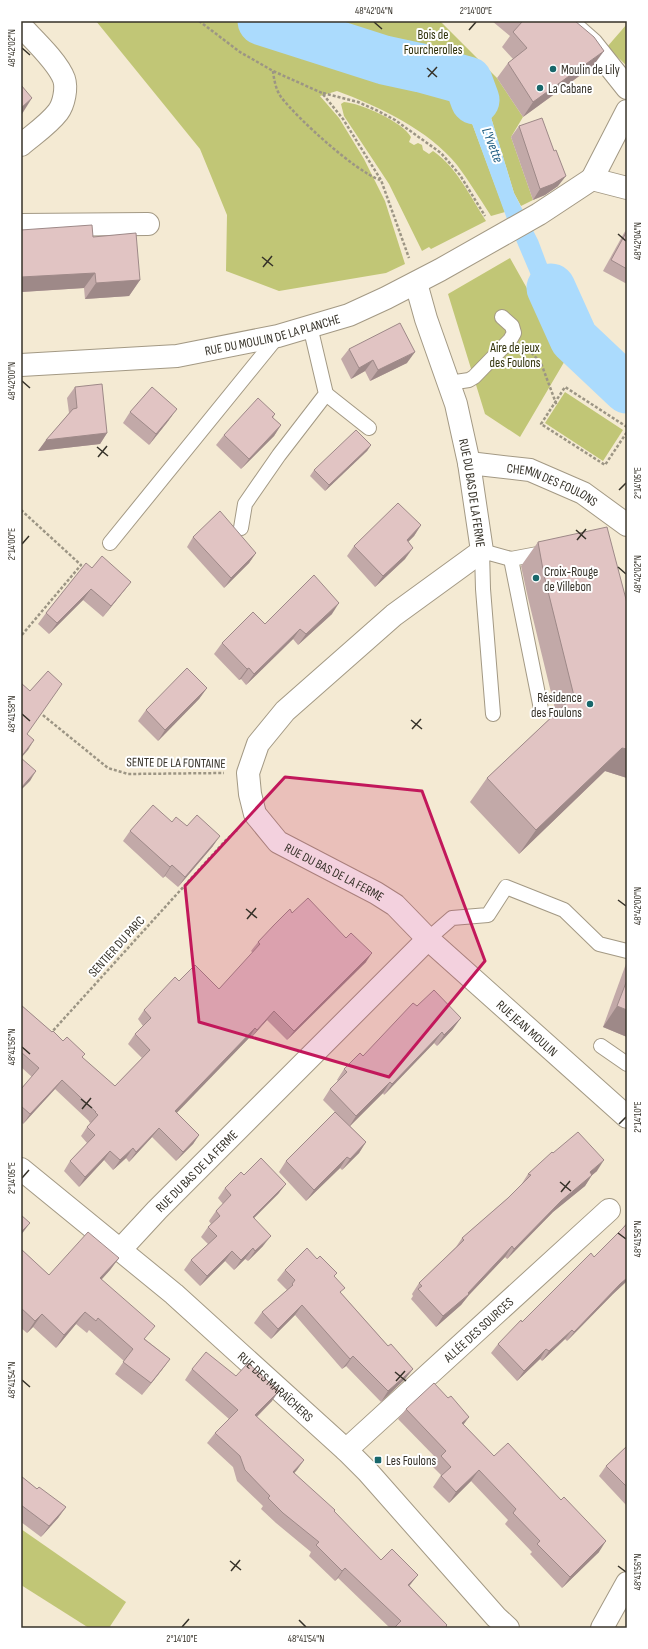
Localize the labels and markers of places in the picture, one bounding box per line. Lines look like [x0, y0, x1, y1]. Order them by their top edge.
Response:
place label: Moulin de Lily [561, 62, 620, 78]
marker: Moulin de Lily [548, 64, 558, 74]
place label: La Cabane [548, 81, 592, 97]
marker: La Cabane [535, 83, 545, 93]
place label: Croix-Rouge de Villebon [544, 564, 598, 595]
marker: Croix-Rouge de Villebon [531, 573, 541, 583]
place label: Résidence des Foulons [531, 690, 582, 721]
marker: Résidence des Foulons [585, 699, 595, 709]
place label: Les Foulons [386, 1453, 437, 1469]
marker: Les Foulons [373, 1455, 383, 1465]

